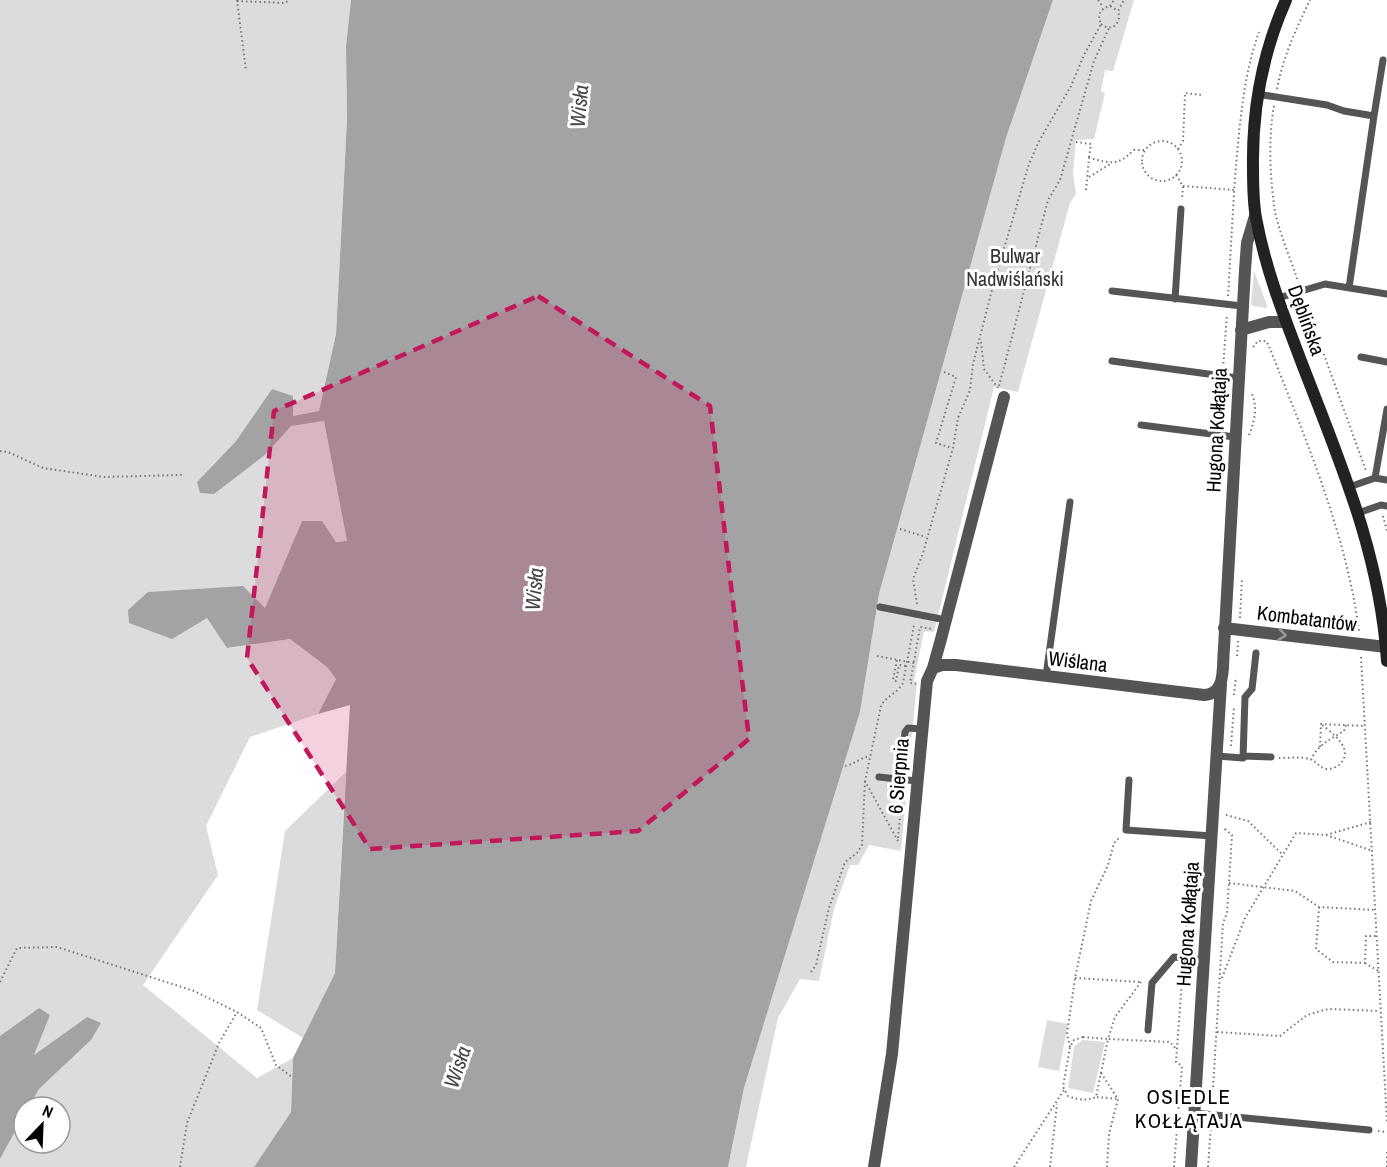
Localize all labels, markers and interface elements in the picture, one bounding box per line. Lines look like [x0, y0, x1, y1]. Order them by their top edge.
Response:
water label: Wisła [563, 83, 595, 129]
park label: Bulwar Nadwiślański [966, 242, 1064, 292]
street label: Dęblińska [1282, 281, 1332, 359]
street label: Hugona Kołłątaja [1199, 367, 1233, 493]
water label: Wisła [518, 566, 550, 612]
street label: Kombatantów [1256, 598, 1359, 638]
one-way arrow [1278, 628, 1287, 641]
street label: Wiślana [1047, 644, 1109, 678]
street label: 6 Sierpnia [881, 737, 915, 815]
street label: Hugona Kołłątaja [1169, 861, 1205, 987]
water label: Wisła [436, 1042, 478, 1092]
district label: OSIEDLE KOŁŁĄTAJA [1135, 1082, 1243, 1135]
north arrow [12, 1095, 72, 1155]
text: N [39, 1099, 57, 1123]

